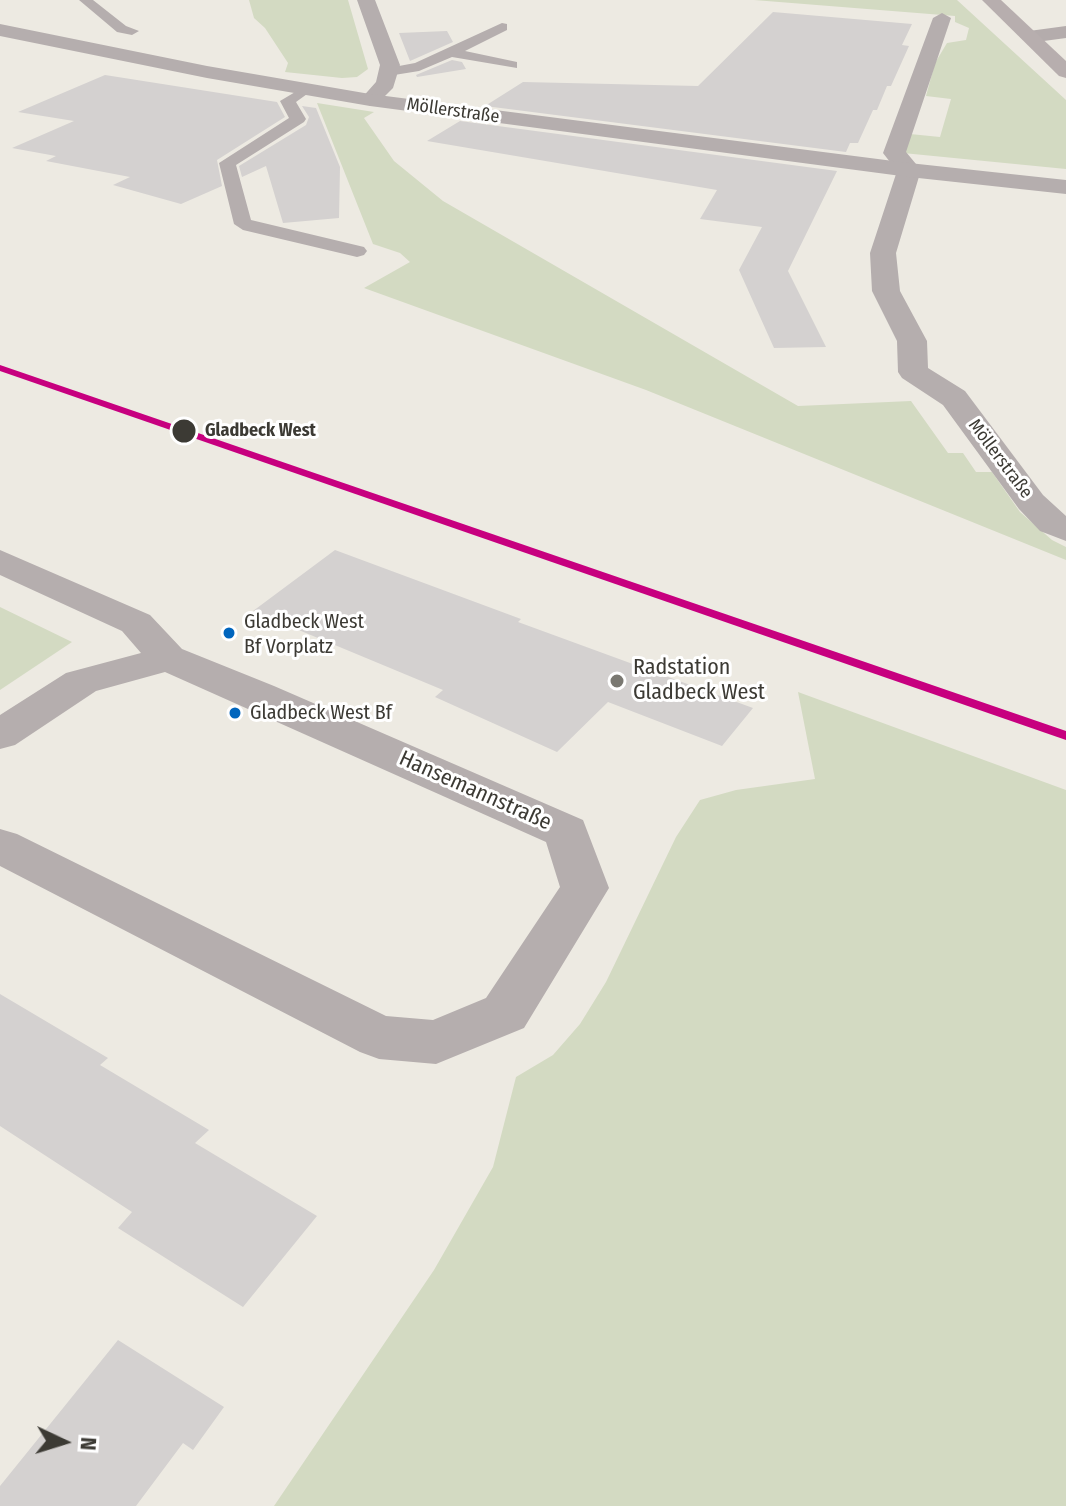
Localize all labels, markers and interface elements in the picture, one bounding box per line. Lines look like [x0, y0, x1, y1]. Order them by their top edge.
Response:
street label: Möllerstraße [405, 94, 501, 128]
street label: Möllerstraße [963, 415, 1037, 503]
marker: Gladbeck West [170, 417, 198, 445]
place label: Gladbeck West [205, 420, 316, 442]
place label: Gladbeck West Bf Vorplatz [244, 610, 364, 657]
marker: Gladbeck West Bf Vorplatz [221, 625, 237, 641]
place label: Radstation Gladbeck West [633, 655, 765, 706]
marker: Radstation Gladbeck West [608, 672, 626, 690]
place label: Gladbeck West Bf [250, 701, 392, 725]
marker: Gladbeck West Bf [227, 705, 243, 721]
street label: Hansemannstraße [395, 746, 555, 836]
north arrow [24, 1402, 104, 1482]
text: N [75, 1436, 102, 1451]

